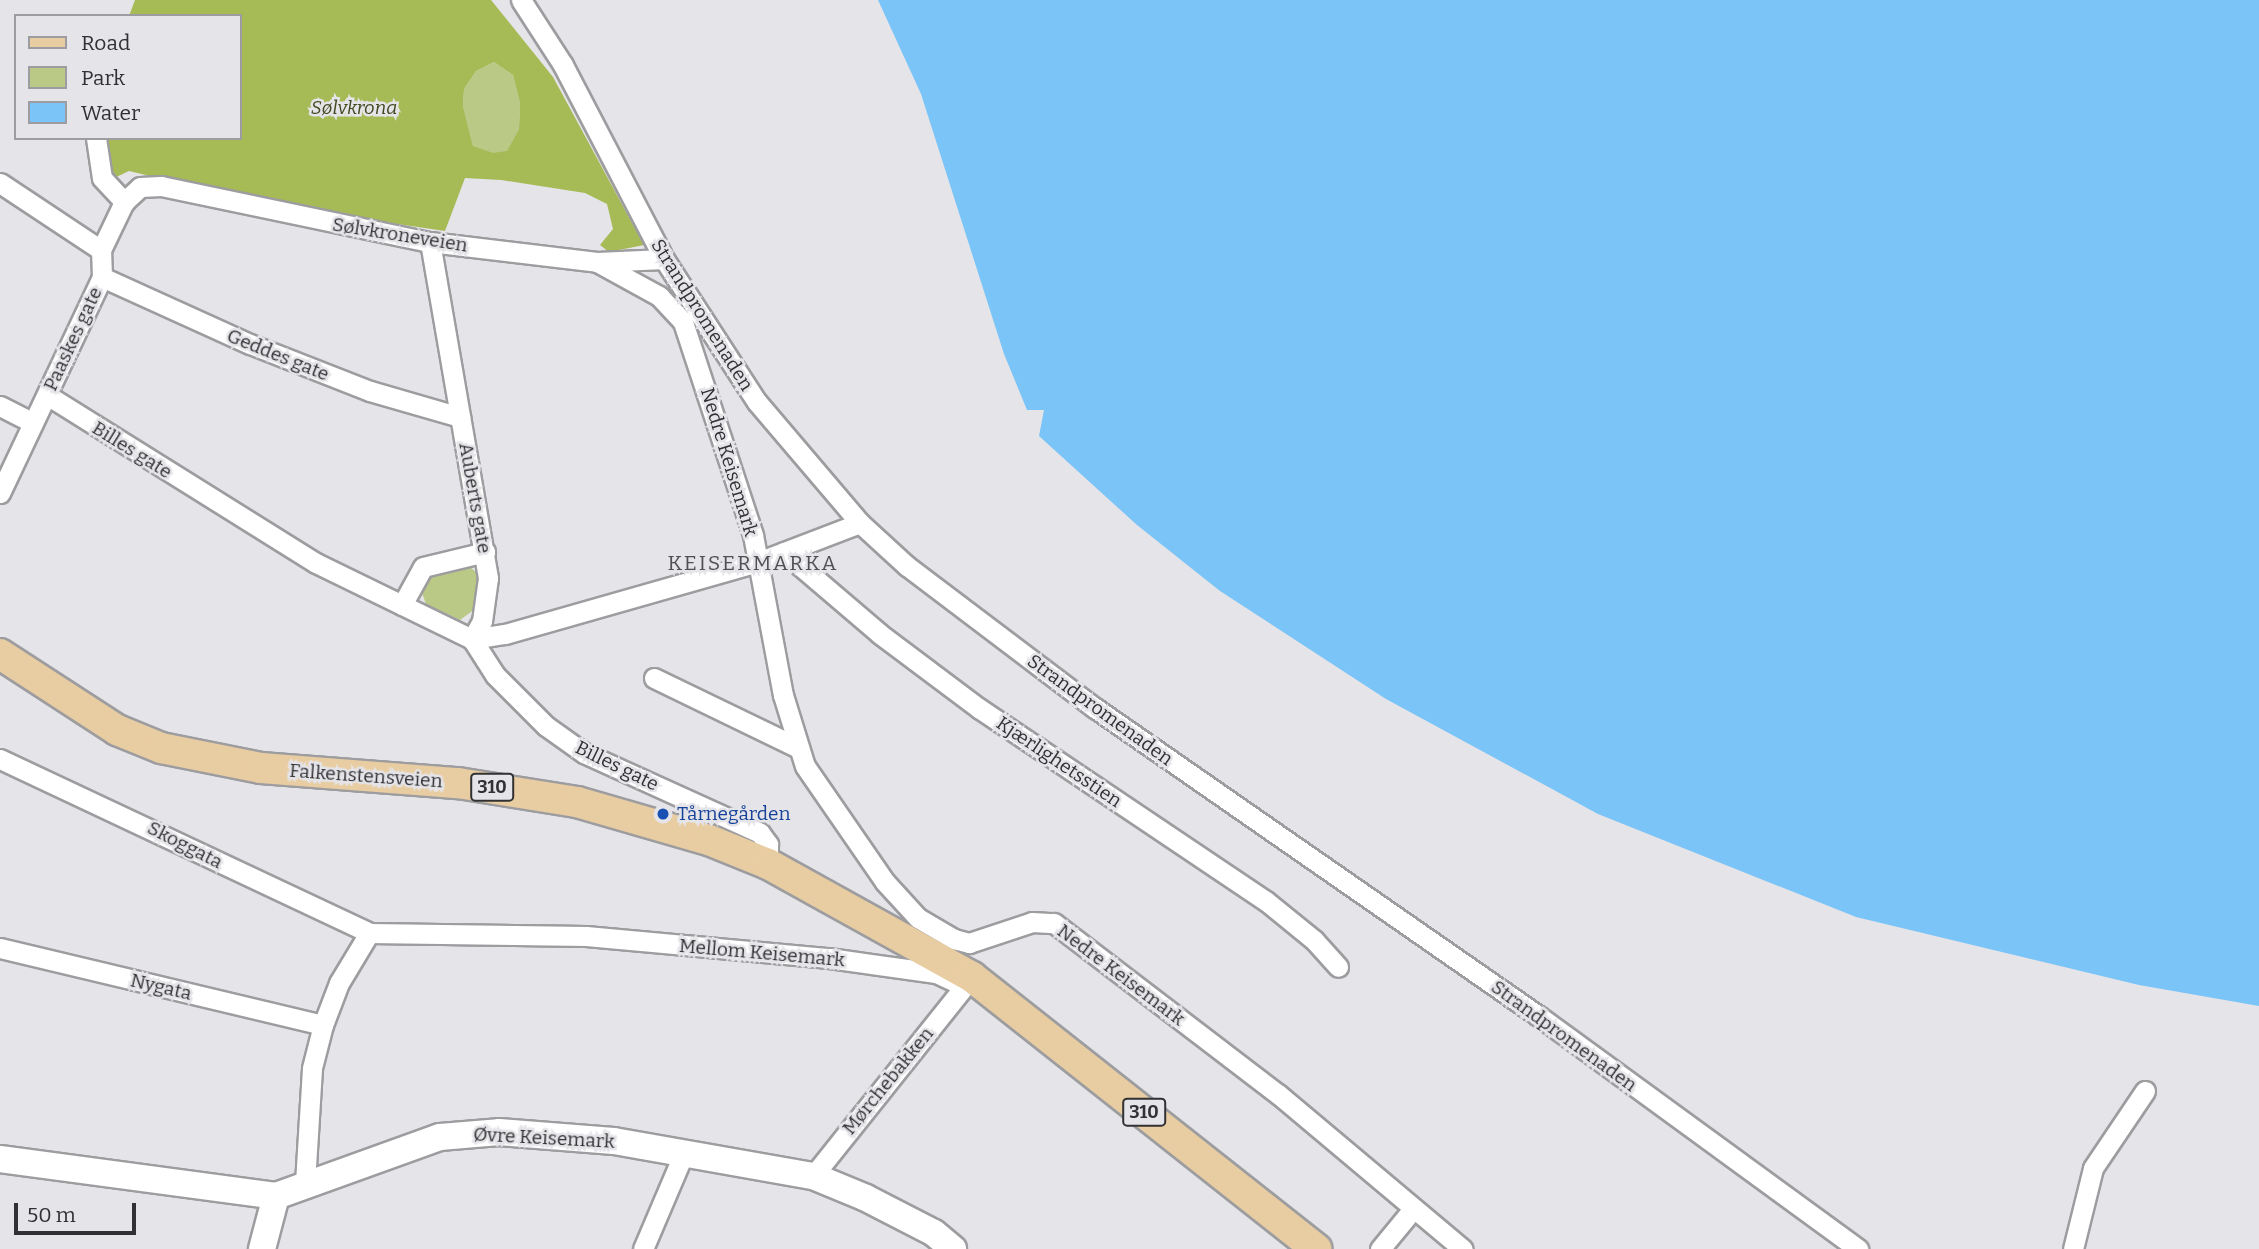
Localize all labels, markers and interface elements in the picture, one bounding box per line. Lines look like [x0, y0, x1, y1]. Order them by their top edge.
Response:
legend [14, 14, 242, 140]
text: Road [81, 30, 130, 56]
text: Park [81, 65, 125, 91]
park label: Sølvkrona [311, 97, 397, 119]
text: Water [81, 100, 140, 126]
street label: Sølvkroneveien [331, 213, 469, 257]
street label: Strandpromenaden [646, 235, 758, 395]
street label: Paaskes gate [39, 283, 107, 395]
street label: Geddes gate [224, 324, 332, 386]
street label: Nedre Keisemark [696, 385, 762, 539]
street label: Billes gate [88, 417, 176, 483]
street label: Auberts gate [454, 441, 496, 555]
district label: KEISERMARKA [669, 550, 837, 576]
street label: Strandpromenaden [1023, 650, 1177, 770]
street label: Kjærlighetsstien [992, 712, 1126, 812]
street label: Billes gate [572, 736, 662, 796]
street label: Falkenstensveien [289, 759, 443, 793]
road number: 310 [469, 772, 515, 802]
place label: Tårnegården [677, 803, 790, 825]
marker: Tårnegården [655, 806, 671, 822]
street label: Skoggata [144, 816, 226, 874]
street label: Nedre Keisemark [1053, 920, 1189, 1030]
street label: Mellom Keisemark [678, 934, 846, 972]
street label: Nygata [128, 969, 194, 1005]
street label: Strandpromenaden [1487, 976, 1641, 1096]
street label: Mørchebakken [838, 1023, 938, 1139]
road number: 310 [1121, 1098, 1167, 1126]
street label: Øvre Keisemark [473, 1123, 615, 1153]
scale bar [18, 1190, 140, 1234]
text: 50 m [27, 1202, 76, 1228]

